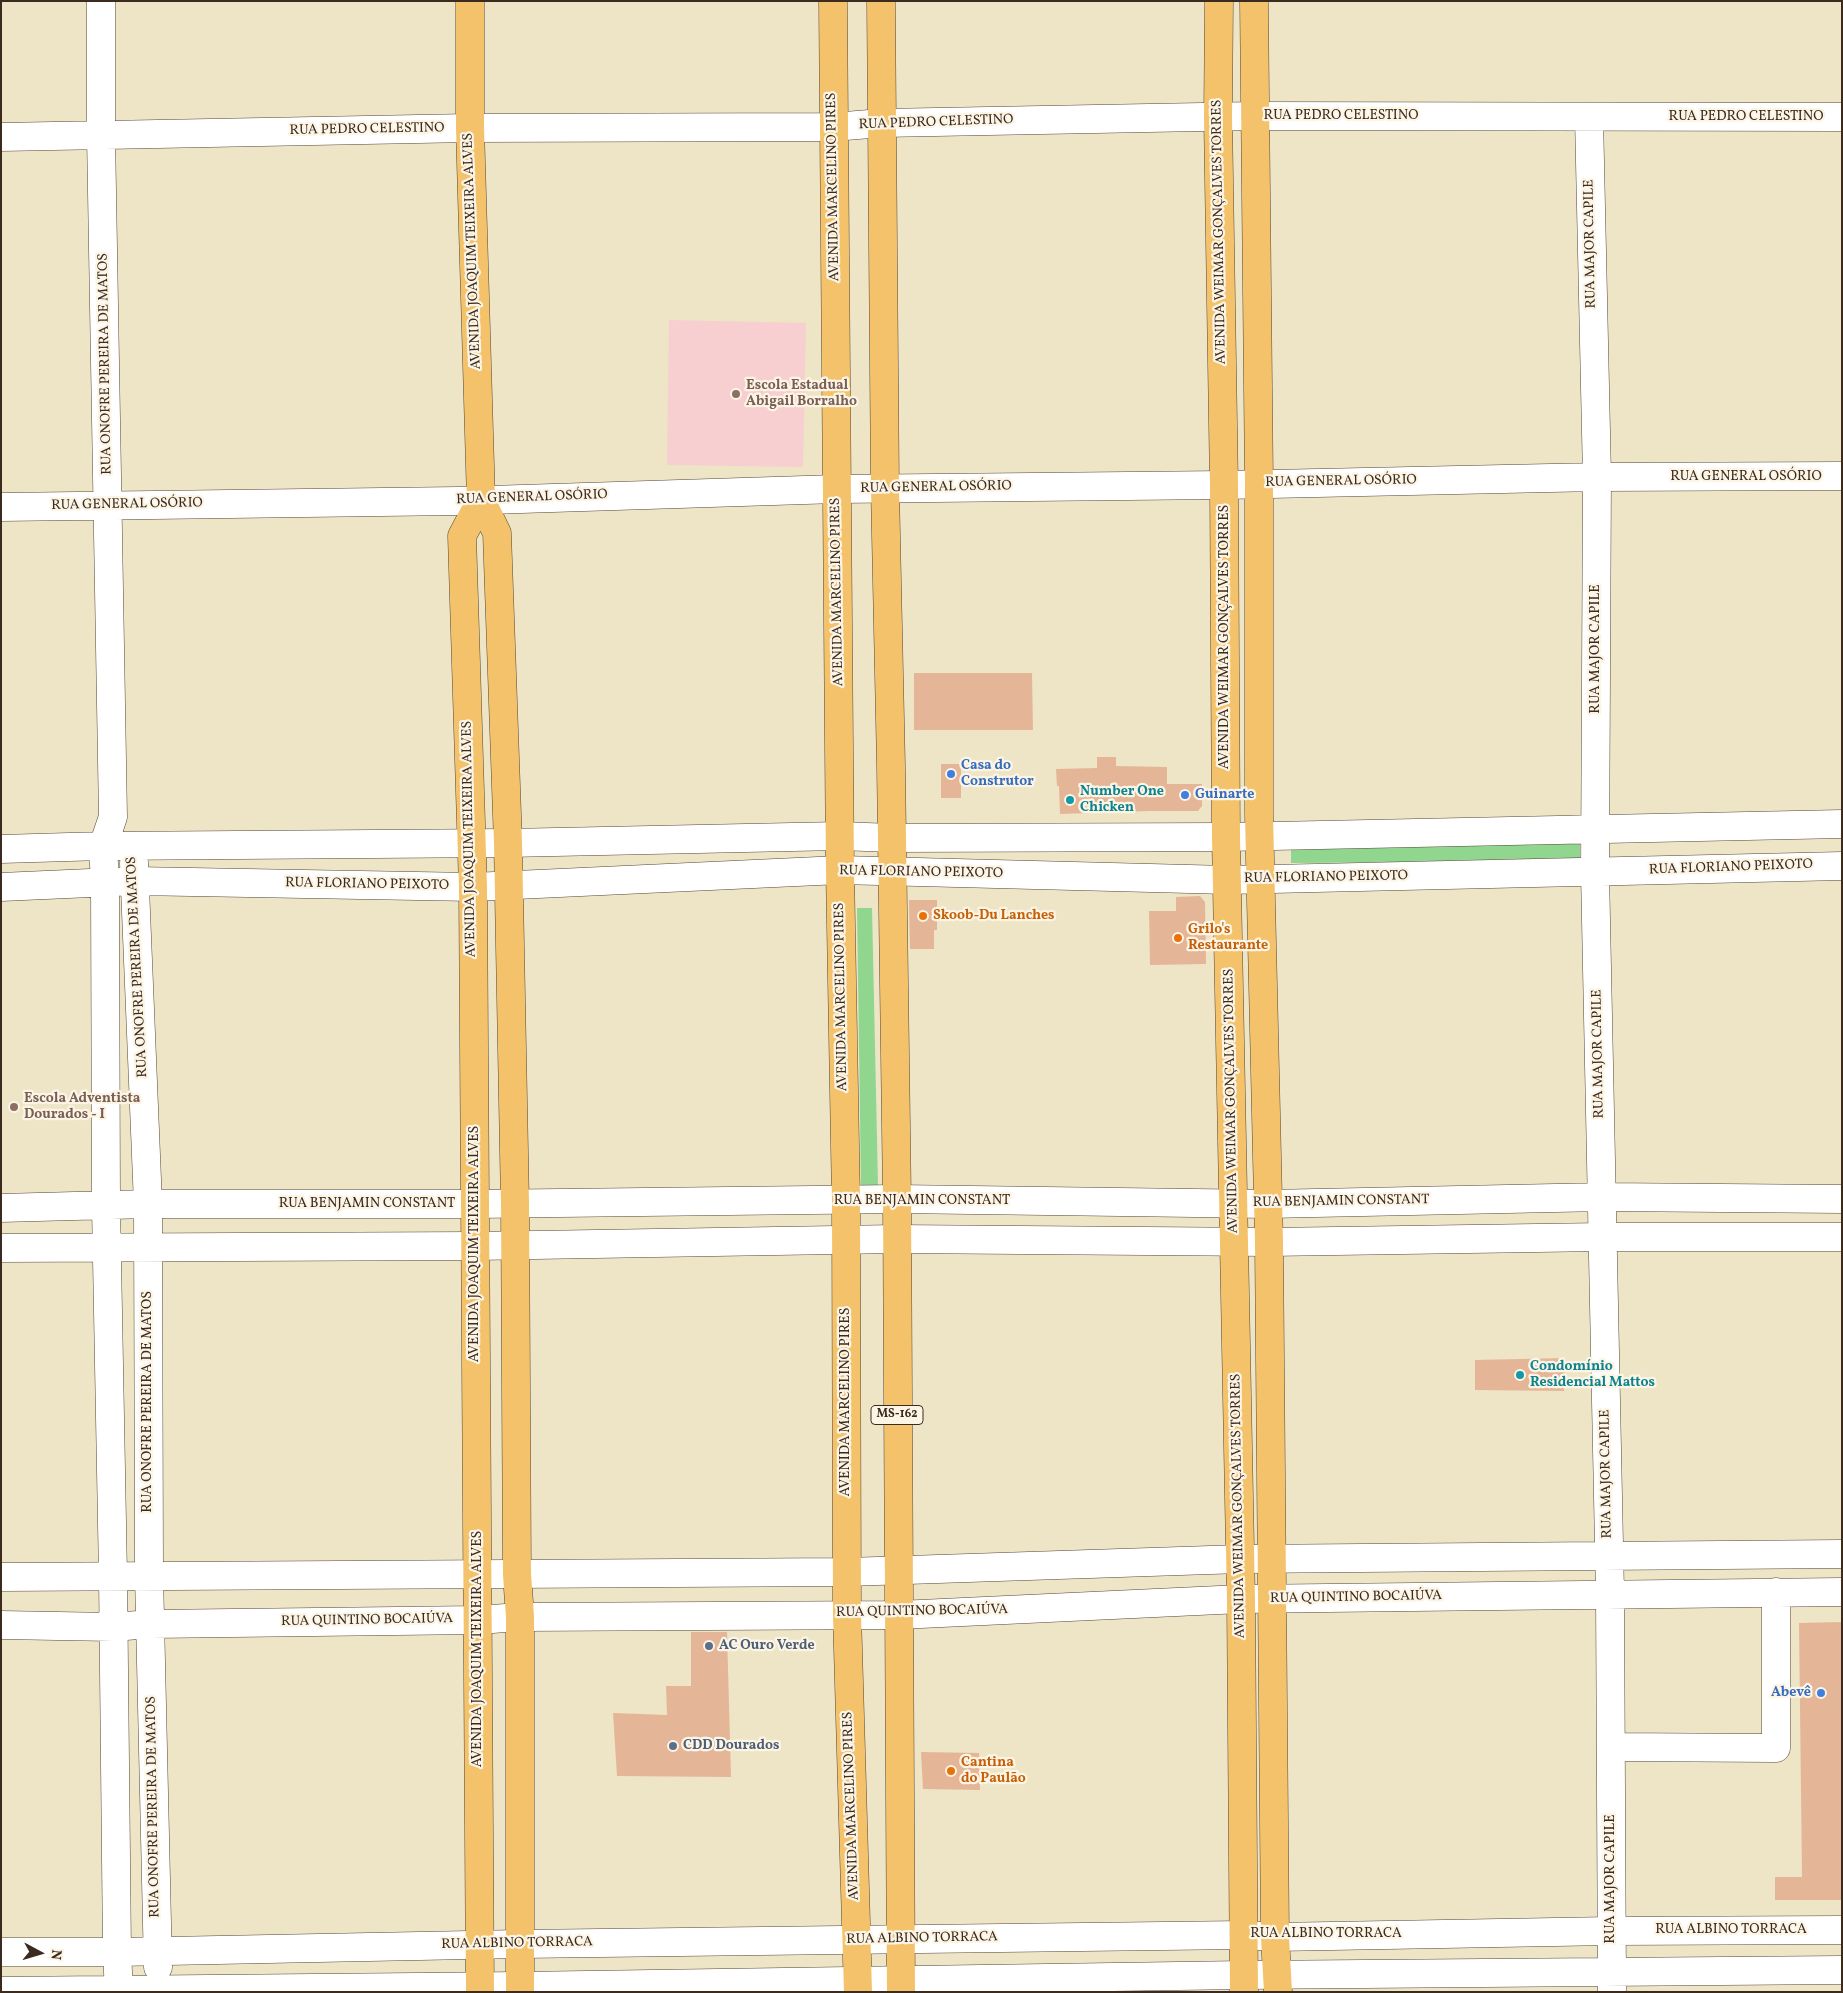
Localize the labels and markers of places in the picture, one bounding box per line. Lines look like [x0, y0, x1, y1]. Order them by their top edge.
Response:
place label: Escola Estadual Abigail Borralho [746, 378, 857, 411]
marker: Escola Estadual Abigail Borralho [730, 388, 742, 400]
place label: Casa do Construtor [961, 758, 1034, 790]
marker: Casa do Construtor [945, 768, 957, 780]
place label: Number One Chicken [1080, 784, 1164, 816]
place label: Guinarte [1195, 787, 1254, 803]
marker: Guinarte [1179, 789, 1191, 801]
marker: Number One Chicken [1064, 794, 1076, 806]
place label: Skoob-Du Lanches [933, 908, 1055, 924]
marker: Skoob-Du Lanches [917, 910, 929, 922]
place label: Grilo's Restaurante [1188, 922, 1268, 954]
marker: Grilo's Restaurante [1172, 932, 1184, 944]
place label: Escola Adventista Dourados - I [24, 1091, 140, 1124]
marker: Escola Adventista Dourados - I [8, 1101, 20, 1113]
place label: Condomínio Residencial Mattos [1530, 1359, 1655, 1391]
marker: Condomínio Residencial Mattos [1514, 1369, 1526, 1381]
place label: AC Ouro Verde [719, 1638, 815, 1654]
marker: AC Ouro Verde [703, 1640, 715, 1652]
place label: Abevê [1771, 1685, 1811, 1701]
marker: Abevê [1815, 1687, 1827, 1699]
place label: CDD Dourados [683, 1738, 780, 1754]
marker: CDD Dourados [667, 1740, 679, 1752]
place label: Cantina do Paulão [961, 1755, 1026, 1788]
marker: Cantina do Paulão [945, 1765, 957, 1777]

